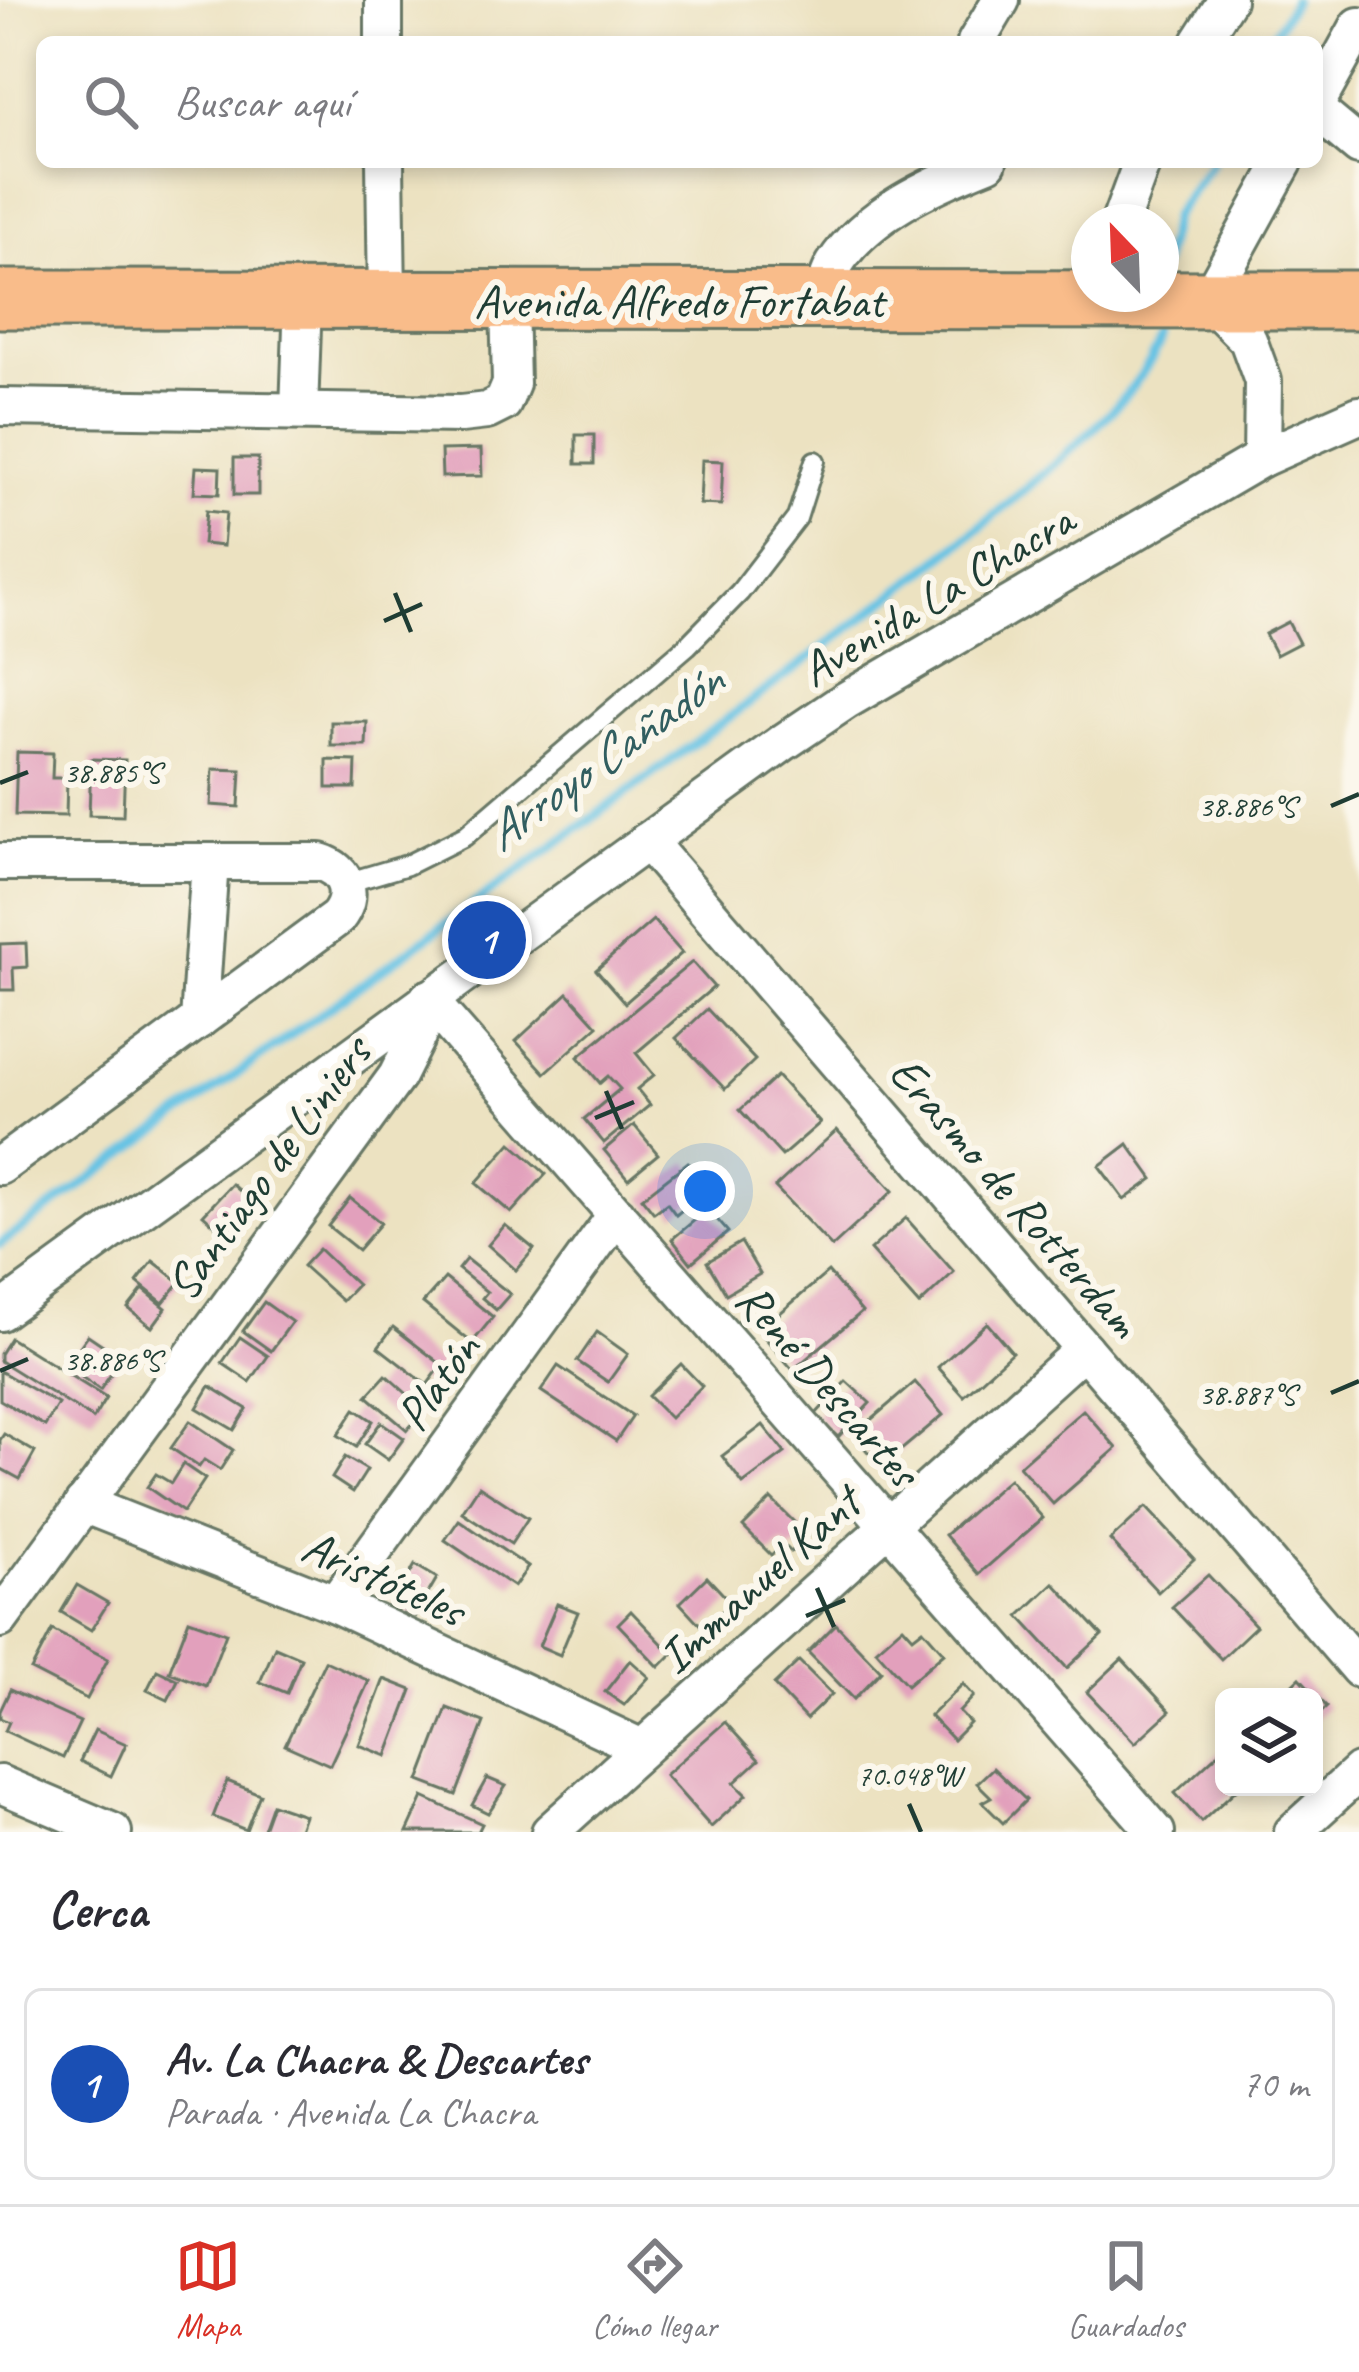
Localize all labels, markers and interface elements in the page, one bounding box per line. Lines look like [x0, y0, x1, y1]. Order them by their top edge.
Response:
search box [36, 36, 1323, 168]
icon: search [78, 69, 144, 135]
text: Buscar aquí [174, 74, 350, 131]
north arrow [1071, 204, 1179, 312]
street label: Avenida Alfredo Fortabat [474, 271, 888, 331]
street label: Avenida La Chacra [789, 488, 1087, 700]
water label: Arroyo Cañadón [472, 647, 738, 865]
text: 38.885°S [64, 753, 166, 791]
text: 38.886°S [1199, 787, 1301, 825]
pin: 1 [448, 895, 526, 985]
street label: Santiago de Liniers [152, 1021, 386, 1312]
street label: Erasmo de Rotterdam [877, 1044, 1155, 1351]
your location [675, 1161, 735, 1221]
street label: René Descartes [723, 1270, 936, 1502]
street label: Platón [382, 1320, 494, 1442]
text: 38.886°S [64, 1341, 166, 1379]
text: 38.887°S [1199, 1375, 1301, 1413]
street label: Immanuel Kant [645, 1469, 877, 1686]
street label: Aristóteles [293, 1516, 477, 1642]
map controls [1215, 1688, 1323, 1796]
button: layers [1215, 1688, 1323, 1796]
text: 70.048°W [857, 1756, 966, 1794]
text: Cerca [48, 1878, 147, 1942]
text: Av. La Chacra & Descartes [165, 2031, 587, 2088]
text: 1 [81, 2060, 99, 2109]
text: 70 m [1242, 2060, 1308, 2109]
text: Parada · Avenida La Chacra [165, 2088, 536, 2137]
tab: Mapa [175, 2233, 241, 2347]
tab: Cómo llegar [592, 2233, 717, 2347]
tab: Guardados [1068, 2233, 1184, 2347]

